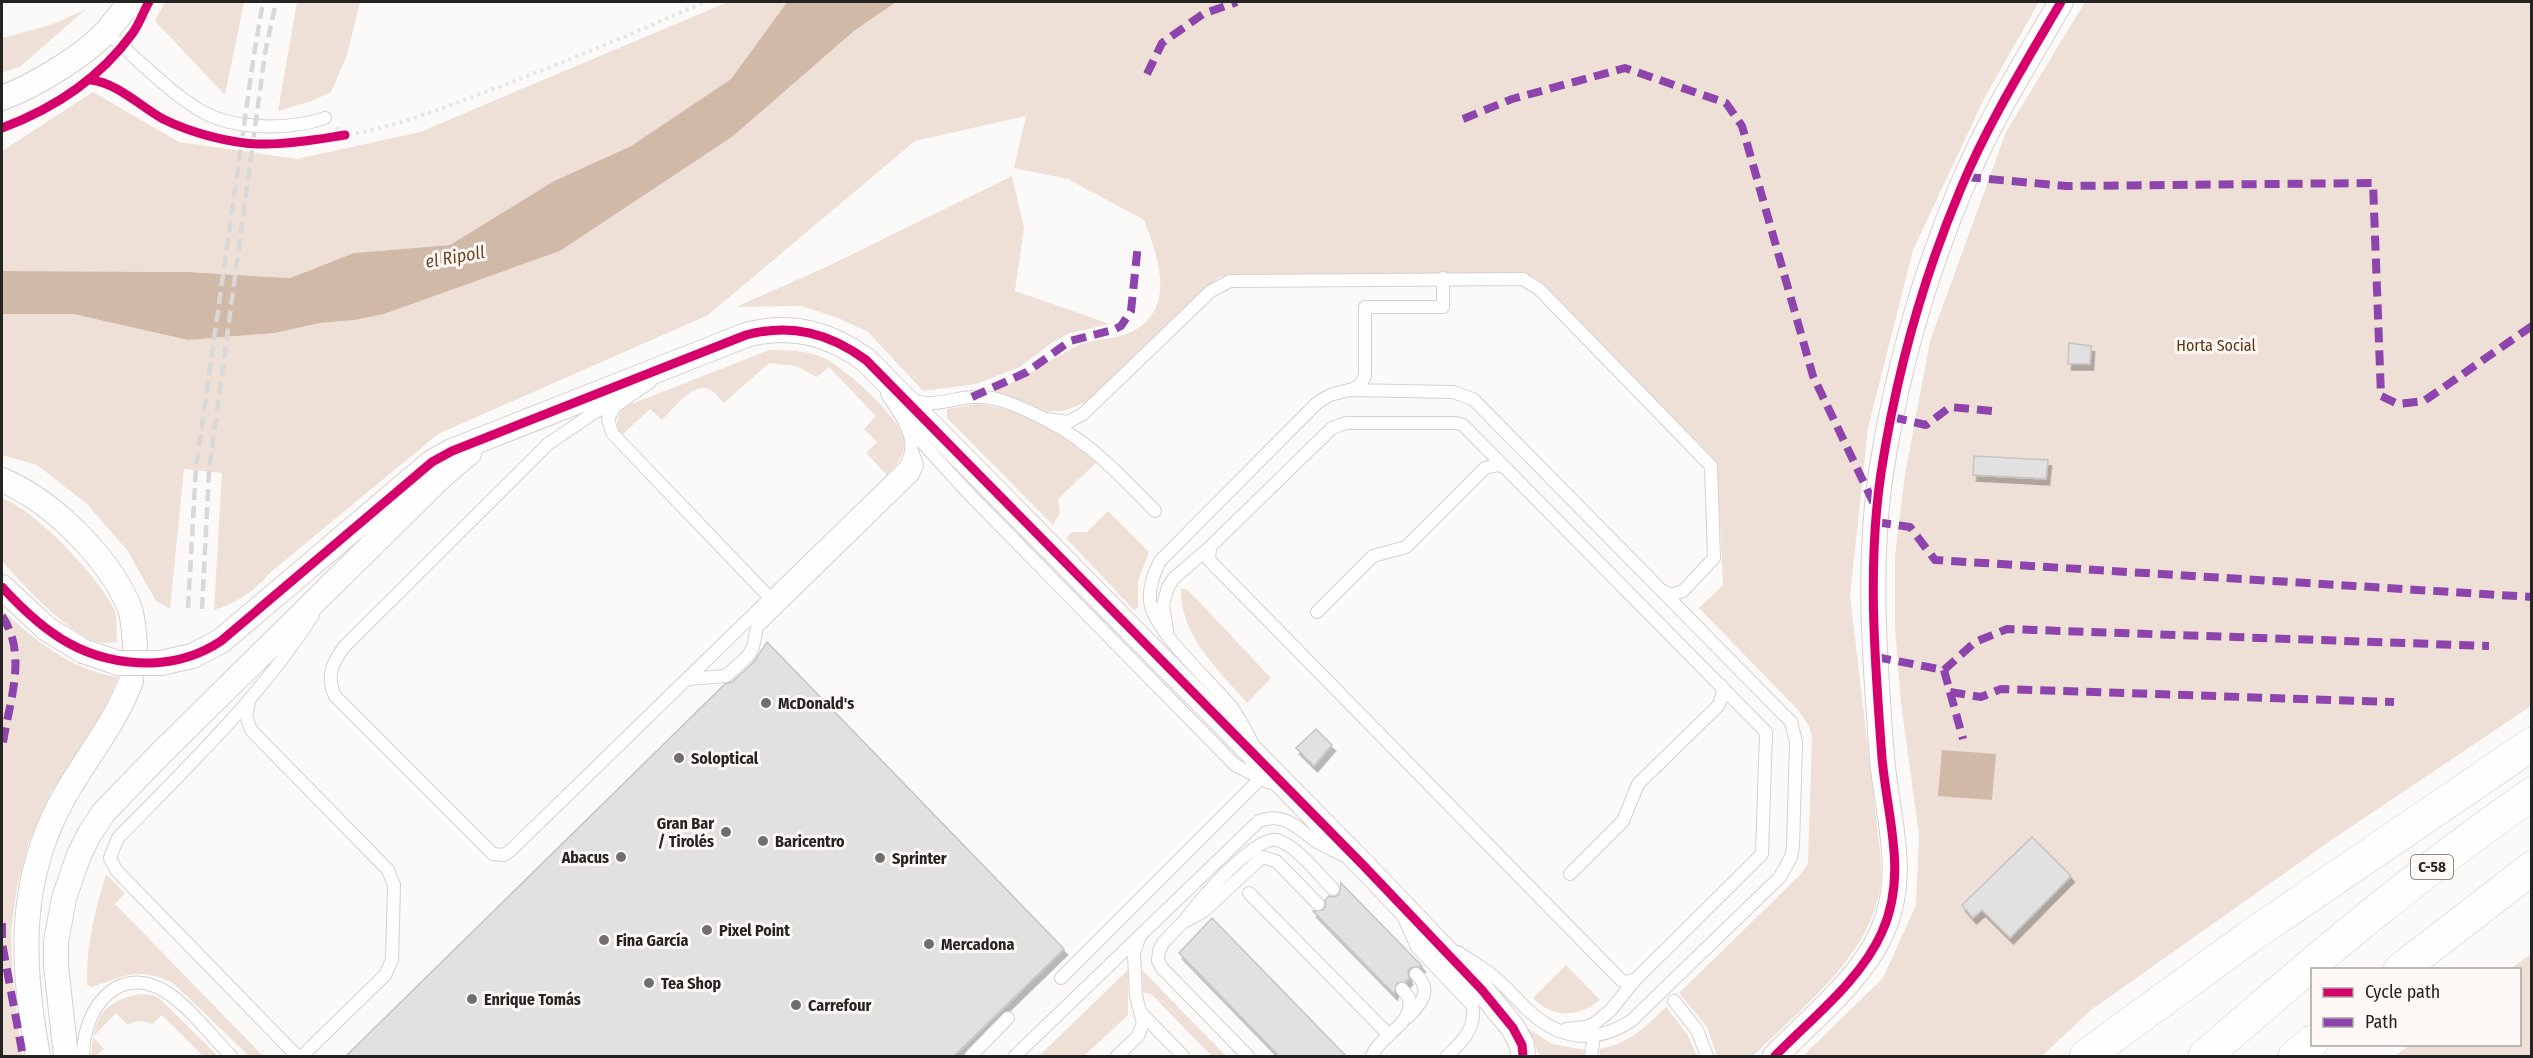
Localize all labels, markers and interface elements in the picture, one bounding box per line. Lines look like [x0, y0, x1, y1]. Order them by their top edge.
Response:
water label: el Ripoll [424, 241, 487, 273]
park label: Horta Social [2176, 336, 2256, 355]
place label: McDonald's [778, 694, 854, 713]
marker: McDonald's [759, 696, 773, 710]
place label: Soloptical [691, 749, 759, 768]
marker: Soloptical [672, 751, 686, 765]
place label: Gran Bar / Tirolés [657, 814, 714, 851]
marker: Gran Bar / Tirolés [719, 825, 733, 839]
place label: Baricentro [775, 832, 845, 851]
marker: Baricentro [756, 834, 770, 848]
place label: Abacus [561, 848, 609, 867]
place label: Sprinter [892, 849, 947, 868]
marker: Abacus [614, 850, 628, 864]
marker: Sprinter [873, 851, 887, 865]
road number: C-58 [2411, 855, 2453, 879]
place label: Pixel Point [719, 921, 790, 940]
marker: Pixel Point [700, 923, 714, 937]
place label: Fina García [616, 931, 688, 950]
marker: Fina García [597, 933, 611, 947]
place label: Mercadona [941, 935, 1014, 954]
marker: Mercadona [922, 937, 936, 951]
legend [2311, 968, 2521, 1046]
place label: Tea Shop [661, 974, 721, 993]
marker: Tea Shop [642, 976, 656, 990]
text: Cycle path [2365, 981, 2440, 1003]
place label: Enrique Tomás [484, 990, 581, 1009]
marker: Enrique Tomás [465, 992, 479, 1006]
place label: Carrefour [808, 996, 872, 1015]
marker: Carrefour [789, 998, 803, 1012]
text: Path [2365, 1011, 2398, 1033]

